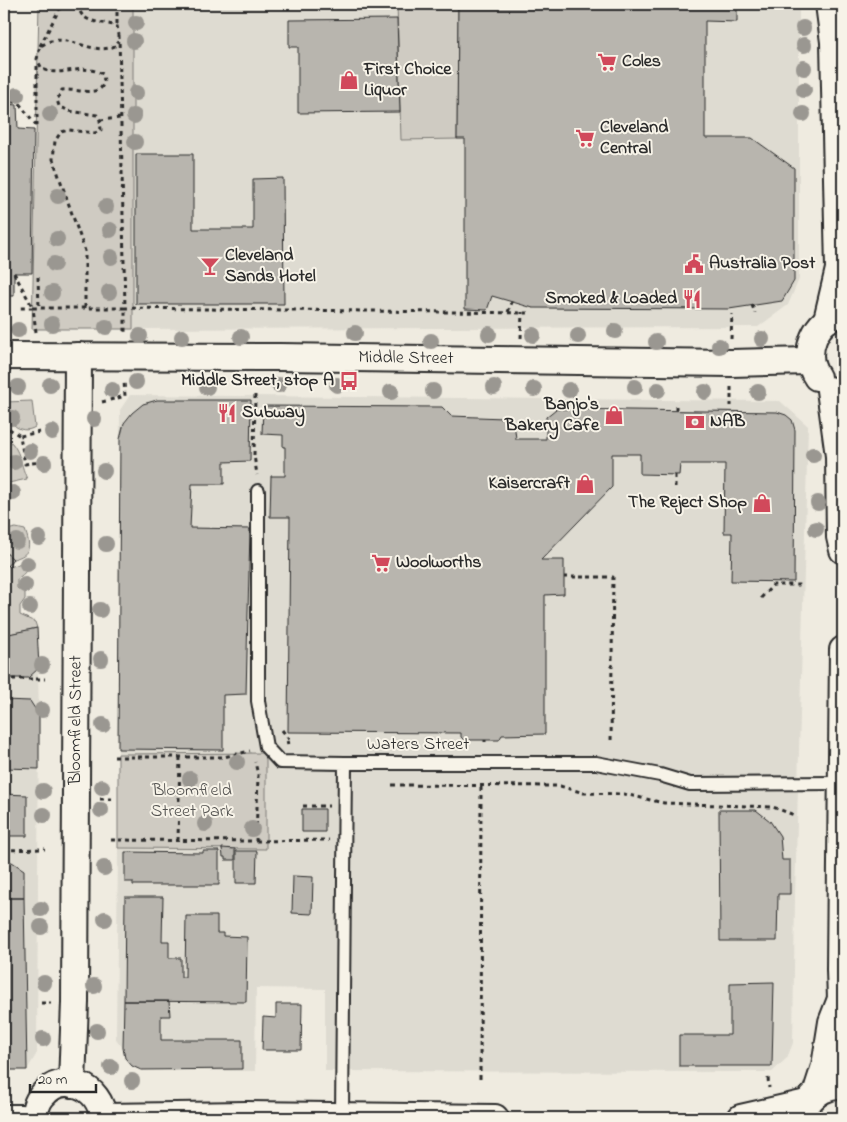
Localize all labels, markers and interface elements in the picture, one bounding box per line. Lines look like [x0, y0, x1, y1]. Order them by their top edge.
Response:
place label: Coles [622, 49, 661, 75]
supermarket icon: Coles [596, 51, 618, 73]
place label: First Choice Liquor [363, 57, 452, 104]
shop icon: First Choice Liquor [338, 69, 360, 91]
place label: Cleveland Central [600, 115, 669, 162]
supermarket icon: Cleveland Central [574, 127, 596, 149]
place label: Cleveland Sands Hotel [225, 243, 316, 290]
place label: Australia Post [709, 251, 816, 277]
public building icon: Australia Post [683, 253, 705, 275]
bar icon: Cleveland Sands Hotel [199, 255, 221, 277]
place label: Smoked & Loaded [545, 286, 678, 312]
restaurant icon: Smoked & Loaded [681, 288, 703, 310]
street label: Middle Street [358, 345, 454, 372]
place label: Middle Street, stop A [181, 368, 334, 394]
bus stop icon: Middle Street, stop A [338, 370, 360, 392]
place label: Banjo's Bakery Cafe [504, 392, 600, 440]
place label: Subway [242, 400, 305, 427]
restaurant icon: Subway [216, 402, 238, 424]
shop icon: Banjo's Bakery Cafe [603, 404, 625, 426]
place label: NAB [710, 409, 745, 435]
bank icon: NAB [684, 411, 706, 433]
place label: Kaisercraft [489, 471, 571, 497]
shop icon: Kaisercraft [574, 473, 596, 495]
place label: The Reject Shop [628, 490, 747, 516]
shop icon: The Reject Shop [751, 492, 773, 514]
place label: Woolworths [396, 550, 481, 576]
supermarket icon: Woolworths [370, 552, 392, 574]
street label: Bloomfield Street [63, 655, 90, 786]
street label: Waters Street [367, 732, 469, 758]
park label: Bloomfield Street Park [151, 778, 233, 825]
scale bar [30, 1062, 96, 1094]
text: 20 m [38, 1069, 68, 1091]

